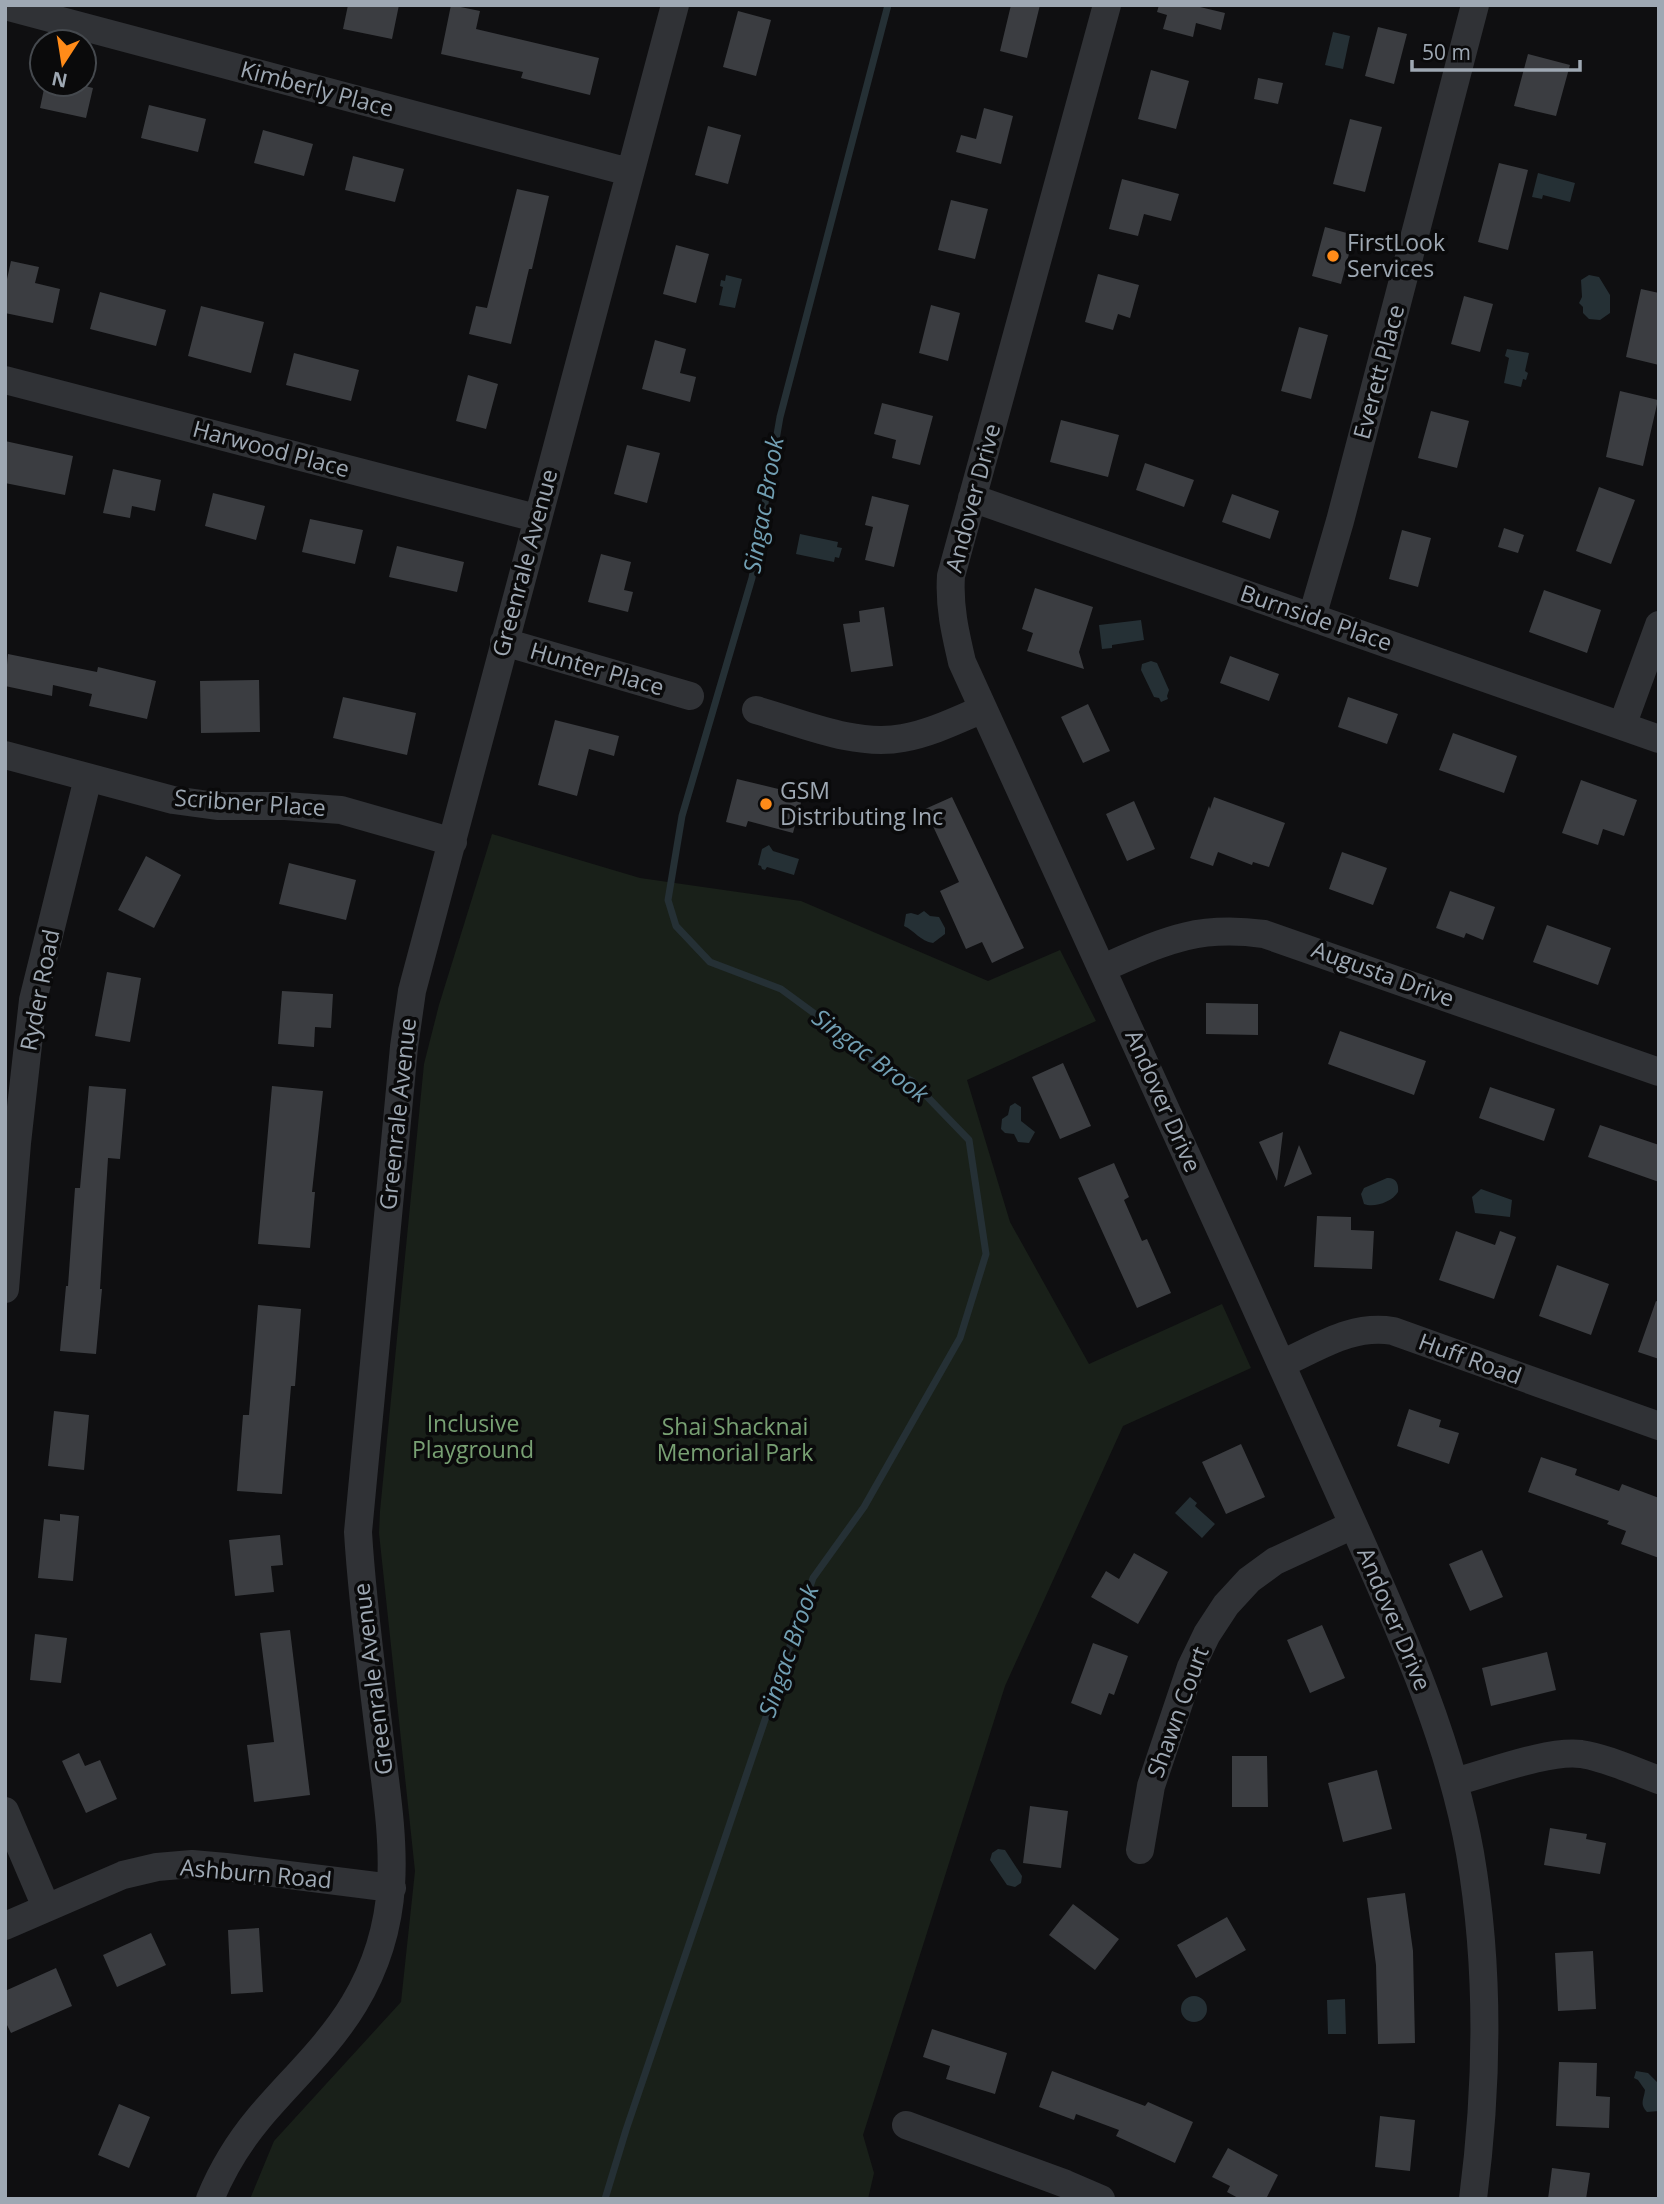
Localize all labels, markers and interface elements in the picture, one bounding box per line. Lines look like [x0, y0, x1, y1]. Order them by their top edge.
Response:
north arrow [28, 28, 98, 98]
scale bar [1412, 28, 1580, 72]
text: 50 m [1422, 38, 1471, 66]
street label: Kimberly Place [237, 52, 397, 124]
text: N [49, 65, 70, 94]
place label: FirstLook Services [1347, 226, 1445, 284]
marker: FirstLook Services [1325, 248, 1341, 264]
street label: Everett Place [1345, 301, 1411, 443]
street label: Harwood Place [189, 412, 353, 484]
street label: Andover Drive [937, 420, 1007, 576]
water label: Singac Brook [734, 433, 791, 575]
street label: Greenrale Avenue [484, 465, 564, 660]
street label: Burnside Place [1236, 576, 1396, 658]
street label: Hunter Place [527, 634, 668, 702]
place label: GSM Distributing Inc [780, 774, 943, 832]
street label: Scribner Place [173, 781, 327, 823]
marker: GSM Distributing Inc [758, 796, 774, 812]
street label: Ryder Road [12, 926, 66, 1053]
street label: Augusta Drive [1308, 932, 1459, 1014]
water label: Singac Brook [806, 1000, 937, 1110]
street label: Greenrale Avenue [371, 1016, 423, 1212]
street label: Andover Drive [1118, 1024, 1210, 1177]
street label: Huff Road [1414, 1325, 1526, 1391]
park label: Inclusive Playground [412, 1407, 534, 1465]
park label: Shai Shacknai Memorial Park [657, 1410, 813, 1468]
street label: Andover Drive [1350, 1542, 1439, 1695]
water label: Singac Brook [750, 1579, 826, 1721]
street label: Greenrale Avenue [344, 1581, 400, 1777]
street label: Shawn Court [1139, 1642, 1216, 1782]
street label: Ashburn Road [179, 1850, 333, 1896]

